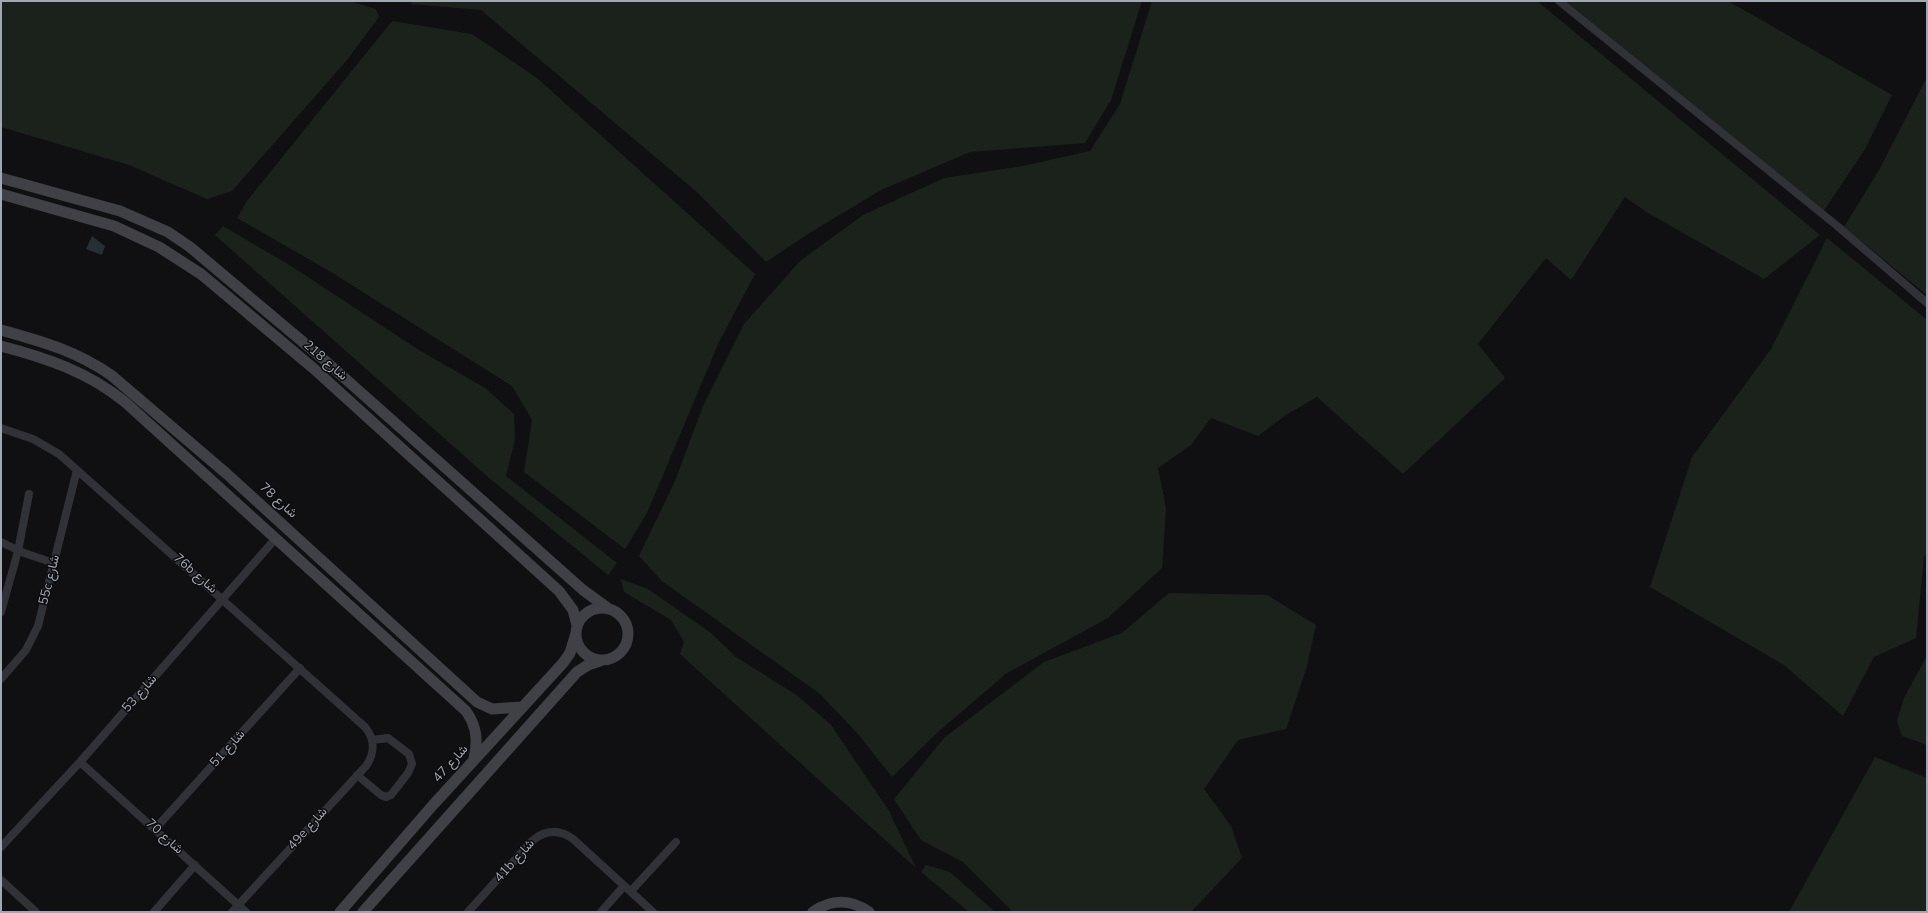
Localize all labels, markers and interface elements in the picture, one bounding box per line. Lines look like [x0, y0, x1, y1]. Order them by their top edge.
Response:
street label: شارع 218 [300, 338, 350, 384]
street label: شارع 78 [256, 480, 300, 522]
street label: 76b شارع [170, 551, 220, 597]
street label: 55c شارع [36, 553, 64, 607]
street label: شارع 53 [119, 672, 161, 716]
street label: شارع 51 [207, 727, 249, 771]
street label: شارع 47 [430, 742, 472, 786]
street label: 49e شارع [285, 804, 331, 854]
street label: شارع 70 [142, 816, 186, 858]
street label: 41b شارع [492, 836, 538, 886]

